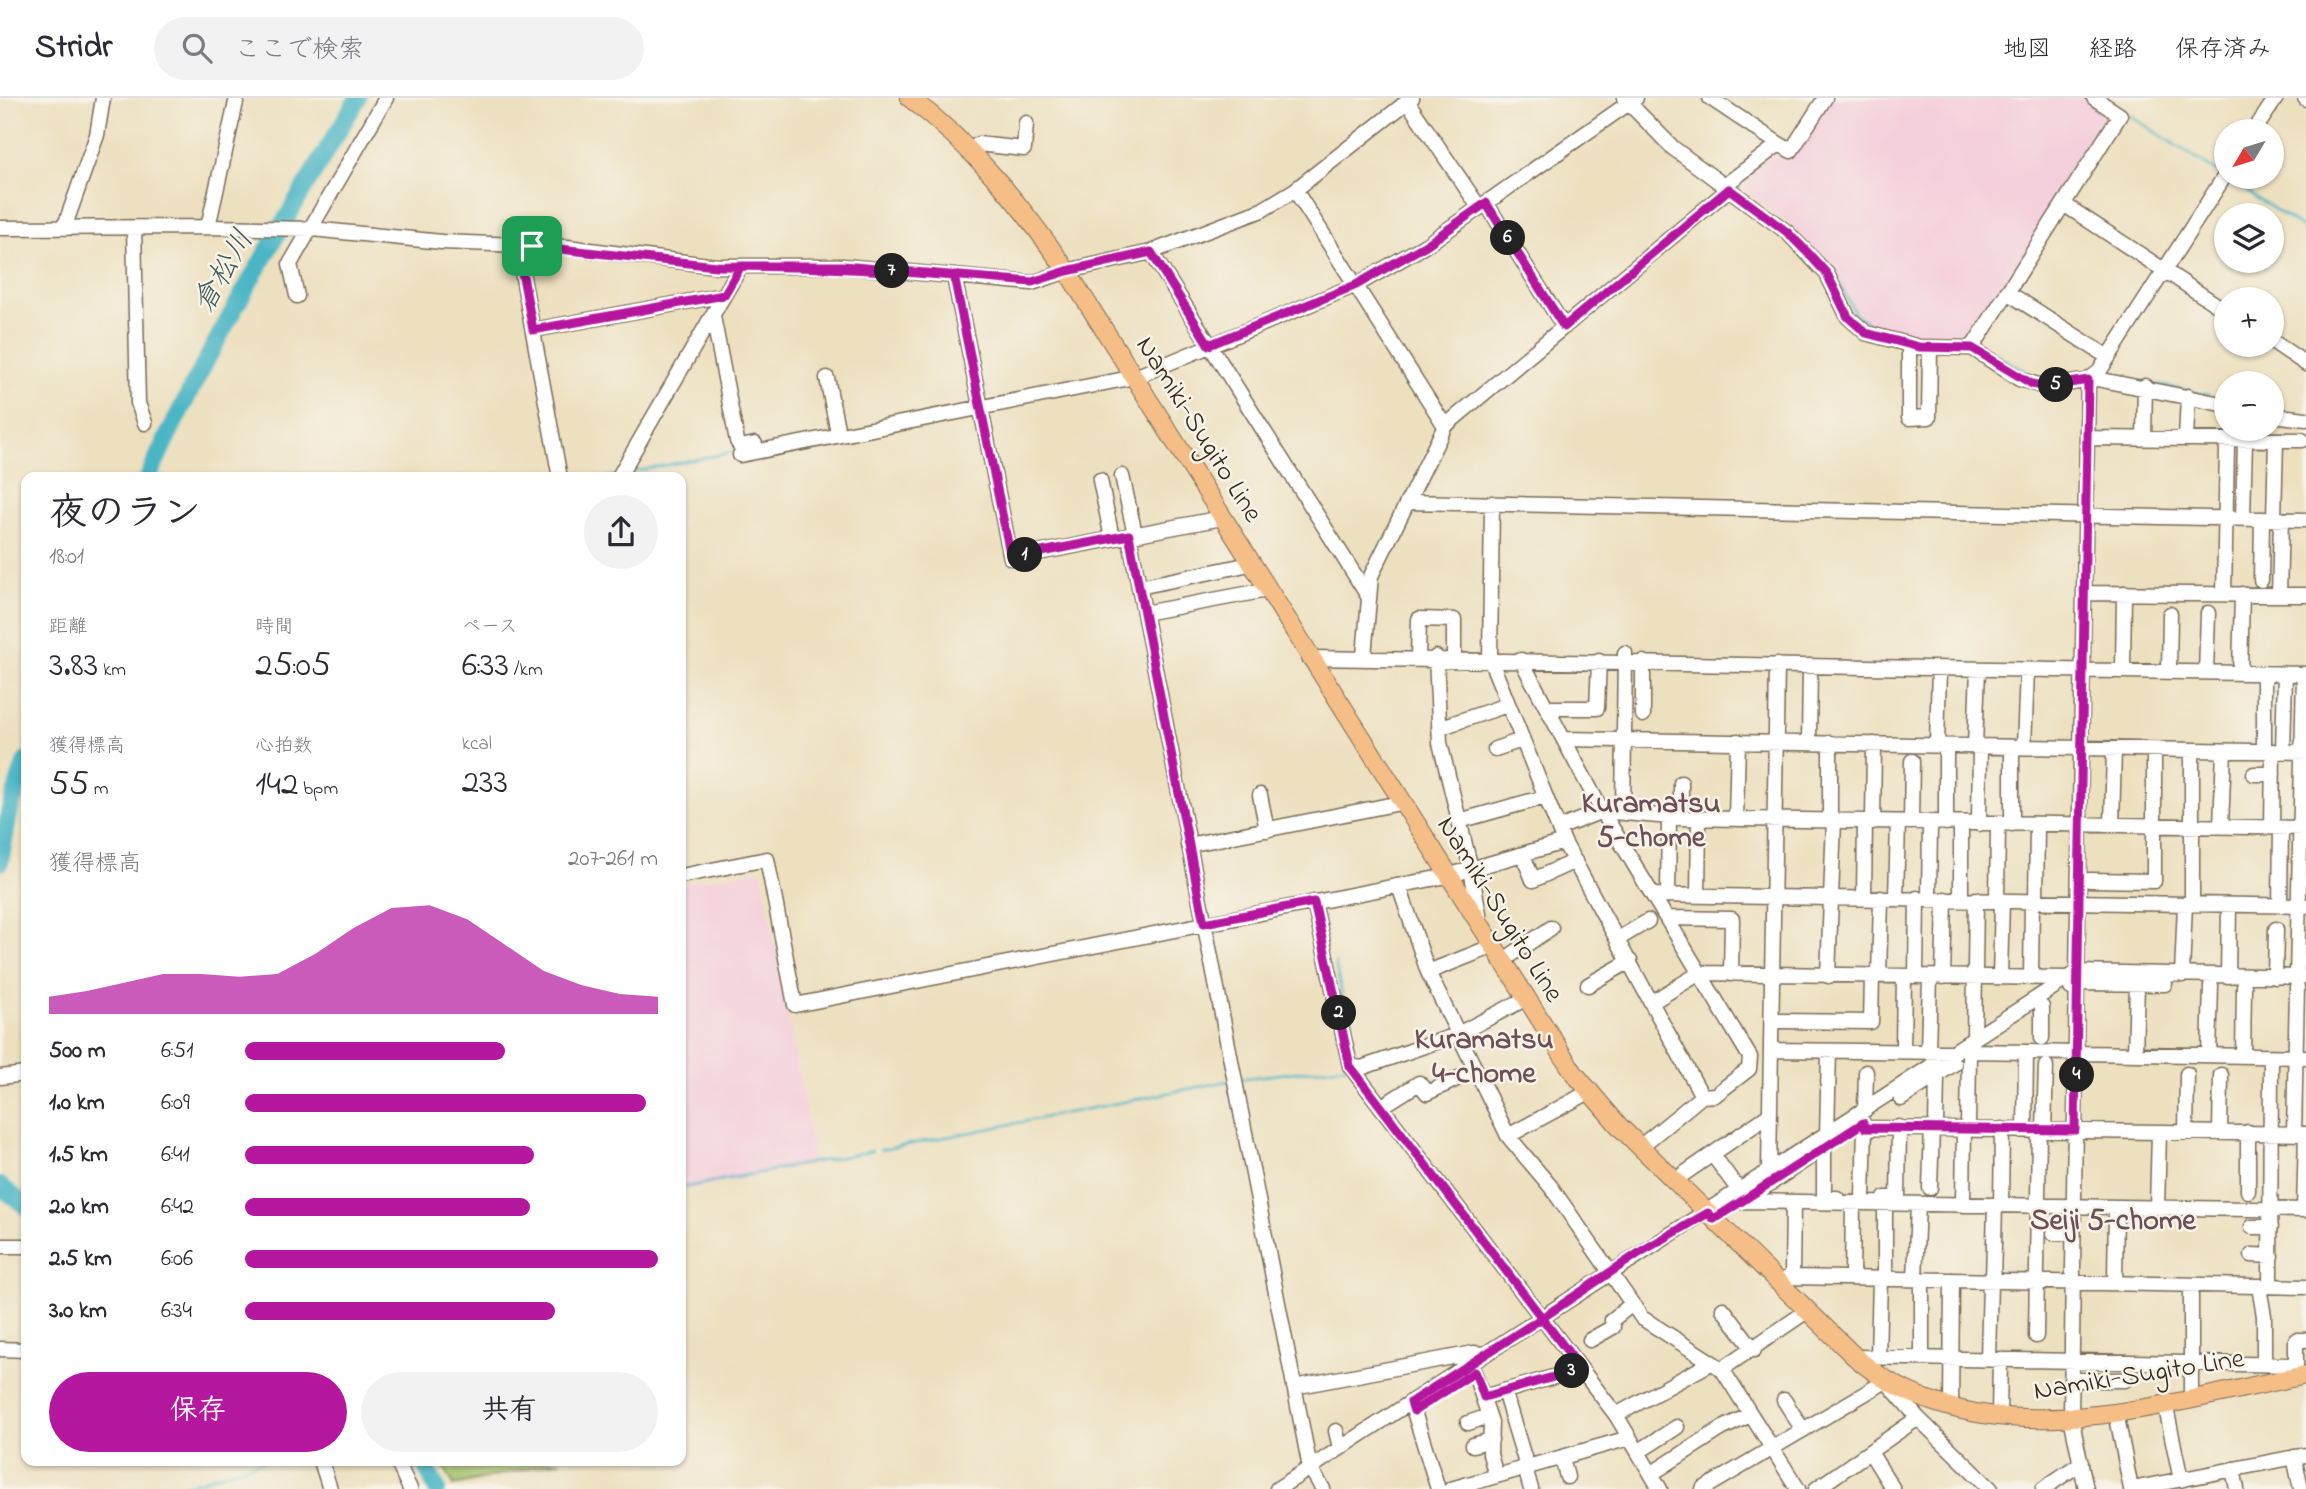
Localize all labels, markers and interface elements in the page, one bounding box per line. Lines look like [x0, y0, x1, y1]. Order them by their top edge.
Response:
search box [154, 17, 644, 80]
text: Stridr [35, 24, 112, 72]
icon: search [178, 29, 216, 67]
text: ここで検索 [234, 32, 364, 70]
text: 地図 [2003, 33, 2051, 68]
text: 経路 [2089, 33, 2137, 68]
text: 保存済み [2175, 33, 2271, 68]
north arrow [2214, 119, 2284, 189]
map controls [2214, 119, 2284, 441]
button: layers [2214, 203, 2284, 273]
pin [502, 216, 562, 276]
pin: 6 [1490, 220, 1526, 256]
water label: 倉松川 [183, 222, 267, 322]
text: 6 [1503, 224, 1512, 251]
icon: arrive [513, 227, 551, 265]
pin: 7 [874, 254, 910, 288]
text: 7 [888, 257, 895, 284]
button: + [2214, 287, 2284, 357]
street label: Namiki-Sugito Line [1124, 329, 1272, 532]
pin: 5 [2038, 368, 2074, 402]
text: 5 [2050, 371, 2061, 398]
button: − [2214, 371, 2284, 441]
text: 夜のラン [49, 487, 201, 543]
button: share [584, 495, 658, 569]
pin: 1 [1007, 538, 1042, 573]
text: 18:01 [49, 541, 84, 574]
text: 1 [1021, 541, 1028, 568]
text: 距離 [49, 614, 87, 641]
text: 時間 [255, 614, 293, 641]
text: ペース [462, 614, 518, 641]
text: 3.83 [49, 641, 98, 692]
text: 25:05 [255, 641, 331, 692]
text: 6:33 [462, 641, 509, 692]
text: km [98, 657, 126, 684]
text: /km [509, 657, 543, 684]
text: kcal [462, 731, 492, 758]
text: 獲得標高 [49, 733, 125, 760]
text: 心拍数 [255, 733, 312, 760]
text: 233 [462, 758, 508, 809]
text: 55 [49, 760, 89, 811]
text: 142 [255, 760, 298, 811]
text: m [89, 776, 109, 803]
text: bpm [298, 776, 338, 803]
district label: Kuramatsu 5-chome [1581, 783, 1721, 861]
street label: Namiki-Sugito Line [1425, 809, 1573, 1012]
text: 207–261 m [568, 843, 658, 876]
text: 獲得標高 [49, 848, 141, 881]
pin: 2 [1322, 996, 1356, 1030]
text: 2 [1334, 999, 1343, 1026]
district label: Kuramatsu 4-chome [1414, 1019, 1554, 1097]
text: 500 m [49, 1035, 106, 1068]
text: 6:51 [161, 1035, 194, 1068]
pin: 4 [2060, 1058, 2094, 1093]
text: 4 [2073, 1061, 2080, 1088]
text: 1.0 km [49, 1087, 105, 1120]
text: 6:09 [161, 1087, 190, 1120]
text: 1.5 km [49, 1139, 108, 1172]
text: 6:41 [161, 1139, 190, 1172]
text: 2.0 km [49, 1191, 109, 1224]
text: 6:42 [161, 1191, 194, 1224]
district label: Seiji 5-chome [2030, 1200, 2197, 1244]
text: 2.5 km [49, 1243, 112, 1276]
text: 6:06 [161, 1243, 193, 1276]
text: 3.0 km [49, 1295, 107, 1328]
text: 6:34 [161, 1295, 192, 1328]
street label: Namiki-Sugito Line [2031, 1339, 2248, 1413]
pin: 3 [1554, 1354, 1590, 1388]
text: 3 [1568, 1357, 1575, 1384]
button: 保存 [49, 1372, 347, 1452]
button: 共有 [361, 1372, 658, 1452]

